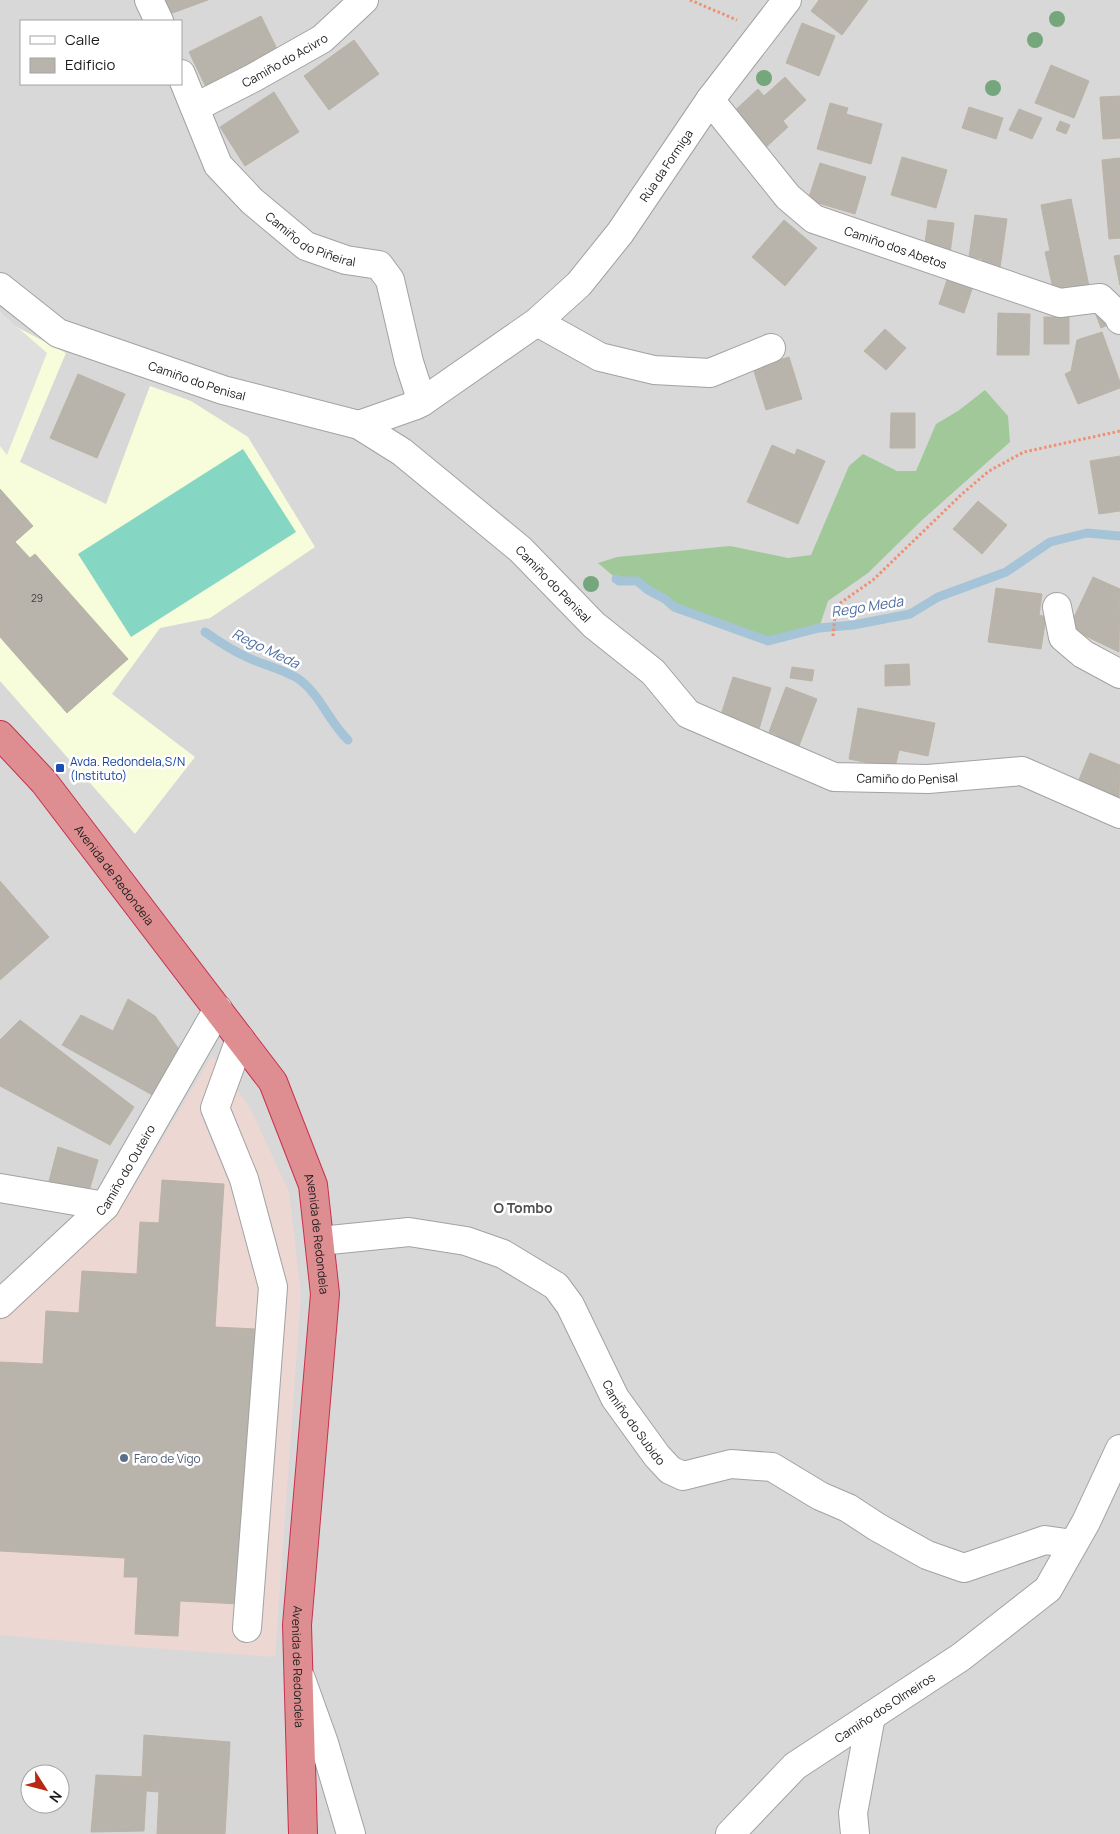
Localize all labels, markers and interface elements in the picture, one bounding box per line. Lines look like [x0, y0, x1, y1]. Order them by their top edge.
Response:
legend [20, 20, 182, 85]
text: Calle [65, 29, 100, 50]
street label: Camiño do Acivro [239, 30, 331, 91]
text: Edificio [65, 54, 116, 75]
street label: Rúa da Formiga [635, 126, 696, 205]
street label: Camiño do Piñeiral [262, 207, 357, 270]
street label: Camiño dos Abetos [842, 222, 949, 272]
street label: Camiño do Penisal [146, 356, 247, 404]
street label: Camiño do Penisal [512, 541, 595, 626]
house number: 29 [31, 591, 43, 605]
water label: Rego Meda [830, 591, 905, 621]
water label: Rego Meda [229, 624, 304, 673]
place label: Avda. Redondela,S/N (Instituto) [70, 753, 185, 784]
marker: Avda. Redondela,S/N (Instituto) [54, 762, 66, 774]
street label: Camiño do Penisal [856, 768, 959, 788]
street label: Avenida de Redondela [71, 821, 159, 928]
street label: Camiño do Outeiro [92, 1121, 159, 1219]
street label: Avenida de Redondela [301, 1170, 333, 1295]
district label: O Tombo [493, 1198, 553, 1217]
street label: Camiño do Subido [599, 1377, 670, 1469]
place label: Faro de Vigo [134, 1450, 201, 1467]
marker: Faro de Vigo [118, 1452, 130, 1464]
street label: Avenida de Redondela [288, 1605, 308, 1728]
street label: Camiño dos Olmeiros [831, 1668, 938, 1746]
north arrow [20, 1764, 70, 1814]
text: N [45, 1787, 67, 1807]

